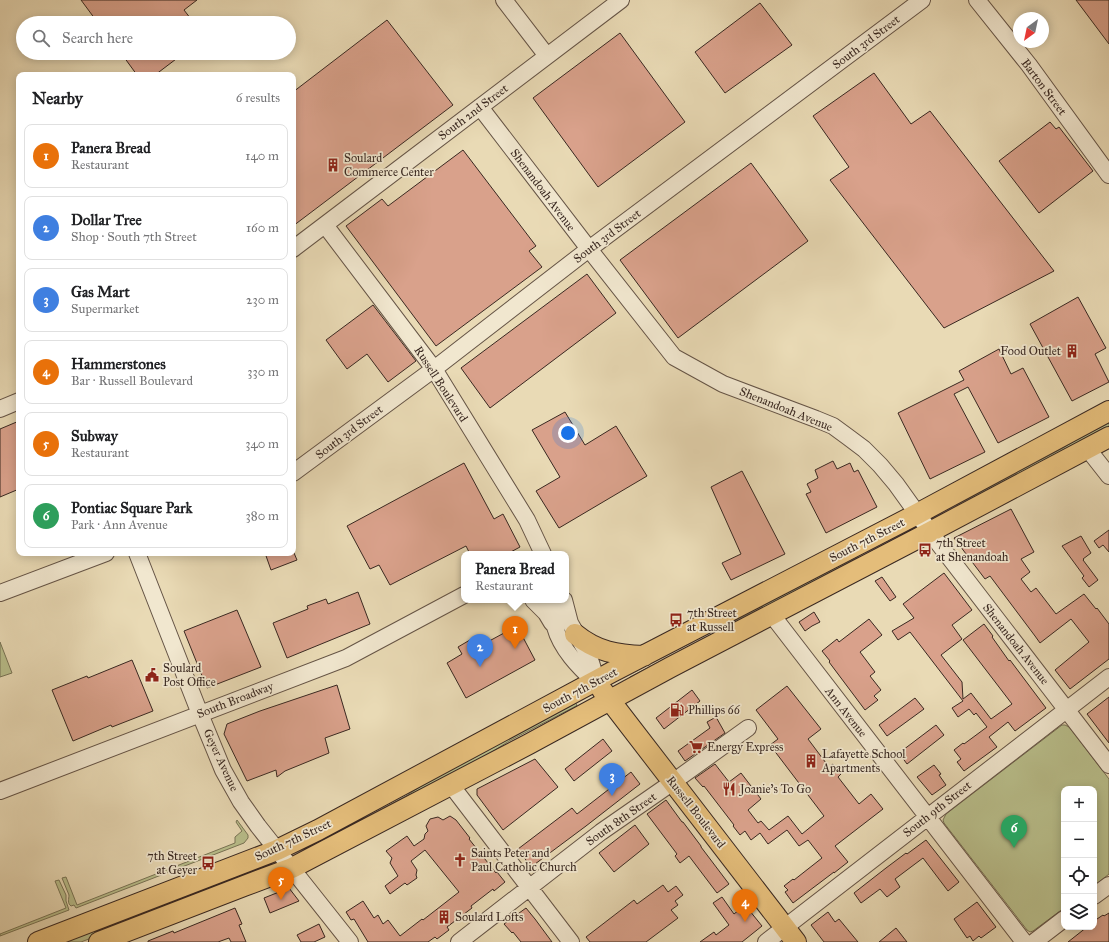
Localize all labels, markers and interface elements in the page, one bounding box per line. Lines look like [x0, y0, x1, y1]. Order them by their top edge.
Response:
street label: South 3rd Street [830, 12, 903, 72]
north arrow [1013, 12, 1049, 48]
search box [16, 16, 296, 60]
icon: search [30, 27, 52, 49]
text: Search here [62, 29, 133, 47]
street label: Barton Street [1018, 56, 1070, 118]
street label: South 2nd Street [435, 81, 511, 143]
text: Nearby [32, 88, 83, 109]
text: 6 results [236, 90, 280, 106]
text: Panera Bread [71, 139, 151, 157]
street label: Shenandoah Avenue [508, 146, 578, 234]
text: 1 [43, 148, 49, 164]
text: 140 m [245, 148, 279, 164]
place label: Soulard Commerce Center [344, 151, 434, 179]
text: Restaurant [71, 157, 129, 173]
building icon: Soulard Commerce Center [325, 157, 341, 173]
street label: South 3rd Street [571, 206, 644, 266]
text: Dollar Tree [71, 211, 142, 229]
text: 2 [43, 220, 49, 236]
text: 160 m [246, 220, 279, 236]
text: Shop · South 7th Street [71, 229, 197, 245]
text: Gas Mart [71, 283, 130, 301]
text: 3 [43, 292, 49, 308]
text: 230 m [246, 292, 279, 308]
text: Supermarket [71, 301, 139, 317]
building icon: Food Outlet [1064, 343, 1080, 359]
street label: Russell Boulevard [411, 344, 471, 424]
place label: Food Outlet [1000, 344, 1062, 358]
text: Hammerstones [71, 355, 166, 373]
text: 4 [42, 364, 50, 380]
text: 330 m [247, 364, 279, 380]
text: Bar · Russell Boulevard [71, 373, 193, 389]
street label: Shenandoah Avenue [737, 384, 835, 434]
street label: South 3rd Street [313, 402, 386, 462]
your location [558, 423, 578, 443]
text: Subway [71, 427, 118, 445]
text: 5 [43, 436, 49, 452]
text: 340 m [245, 436, 279, 452]
text: Restaurant [71, 445, 129, 461]
text: Pontiac Square Park [71, 499, 193, 517]
text: 6 [43, 508, 49, 524]
text: 380 m [246, 508, 279, 524]
street label: South 7th Street [827, 515, 908, 565]
text: Park · Ann Avenue [71, 517, 168, 533]
place label: 7th Street at Shenandoah [936, 536, 1009, 564]
bus stop icon: 7th Street at Shenandoah [917, 542, 933, 558]
popup [461, 551, 569, 603]
text: Panera Bread [475, 560, 555, 578]
text: Restaurant [475, 578, 533, 594]
street label: Shenandoah Avenue [980, 601, 1052, 687]
place label: 7th Street at Russell [687, 606, 737, 634]
bus stop icon: 7th Street at Russell [668, 612, 684, 628]
pin: 1 [502, 616, 528, 649]
pin: 2 [467, 634, 493, 667]
place label: Soulard Post Office [163, 661, 216, 689]
street label: South 7th Street [540, 664, 620, 716]
public building icon: Soulard Post Office [144, 667, 160, 683]
street label: South Broadway [195, 679, 276, 721]
street label: Ann Avenue [821, 683, 870, 740]
fuel station icon: Phillips 66 [669, 702, 685, 718]
place label: Phillips 66 [688, 703, 741, 717]
street label: Geyer Avenue [200, 727, 242, 793]
supermarket icon: Energy Express [688, 739, 704, 755]
place label: Energy Express [707, 740, 783, 755]
place label: Lafayette School Apartments [821, 747, 906, 775]
building icon: Lafayette School Apartments [803, 753, 819, 769]
pin: 3 [599, 763, 625, 796]
street label: Russell Boulevard [664, 773, 728, 851]
street label: South 9th Street [900, 778, 974, 840]
restaurant icon: Joanie's To Go [721, 781, 737, 797]
place label: Joanie's To Go [738, 782, 811, 797]
map controls [1061, 786, 1097, 930]
button: + [1061, 786, 1097, 822]
street label: South 8th Street [583, 789, 659, 848]
pin: 6 [1001, 815, 1027, 848]
street label: South 7th Street [253, 816, 334, 864]
button: − [1061, 822, 1097, 858]
place label: Saints Peter and Paul Catholic Church [471, 846, 577, 874]
place label: 7th Street at Geyer [147, 849, 198, 877]
church icon: Saints Peter and Paul Catholic Church [452, 852, 468, 868]
bus stop icon: 7th Street at Geyer [200, 855, 216, 871]
button: locate [1061, 858, 1097, 894]
pin: 5 [268, 867, 294, 900]
pin: 4 [732, 889, 758, 922]
button: layers [1061, 894, 1097, 930]
building icon: Soulard Lofts [436, 909, 452, 925]
place label: Soulard Lofts [455, 910, 523, 924]

